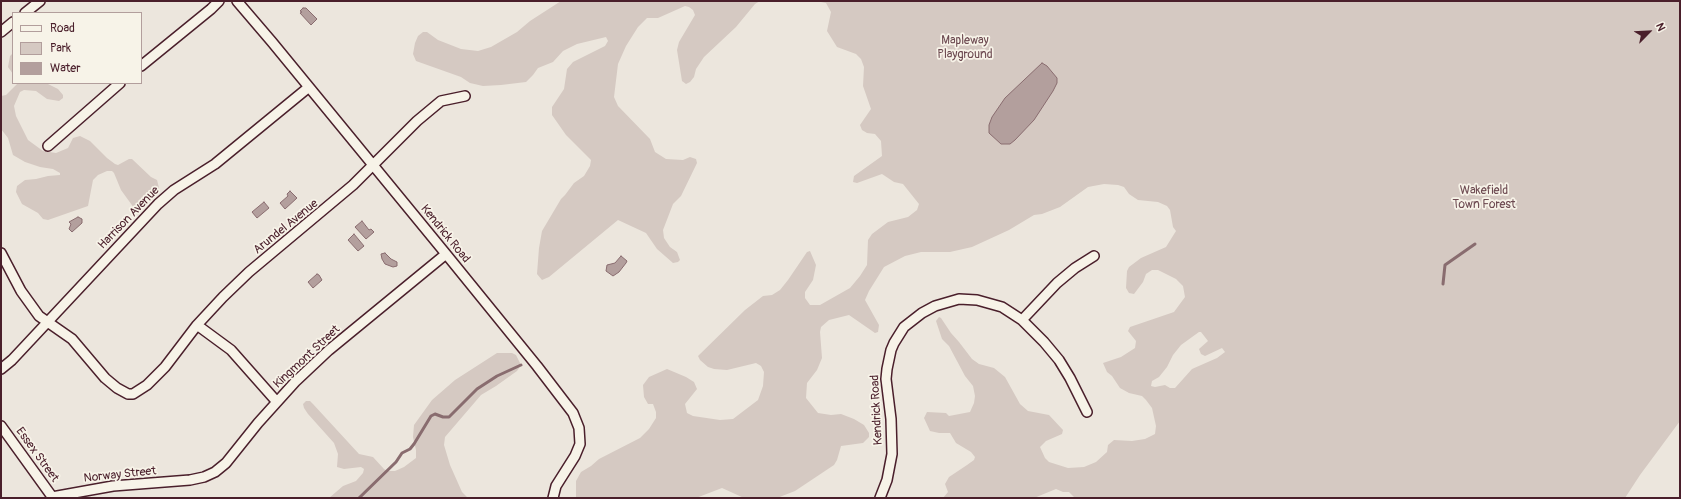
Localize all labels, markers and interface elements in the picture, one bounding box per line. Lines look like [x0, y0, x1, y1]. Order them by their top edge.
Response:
legend [12, 12, 142, 84]
north arrow [1629, 12, 1669, 52]
text: Road [50, 21, 75, 36]
text: N [1653, 21, 1668, 33]
park label: Mapleway Playground [937, 34, 993, 62]
text: Park [50, 41, 71, 56]
text: Water [50, 61, 81, 76]
street label: Harrison Avenue [95, 184, 163, 252]
park label: Wakefield Town Forest [1452, 184, 1516, 212]
street label: Arundel Avenue [251, 196, 321, 258]
street label: Kendrick Road [417, 202, 473, 266]
street label: Kingmont Street [271, 323, 343, 391]
street label: Kendrick Road [868, 374, 886, 446]
street label: Essex Street [12, 425, 62, 485]
street label: Norway Street [83, 464, 157, 486]

